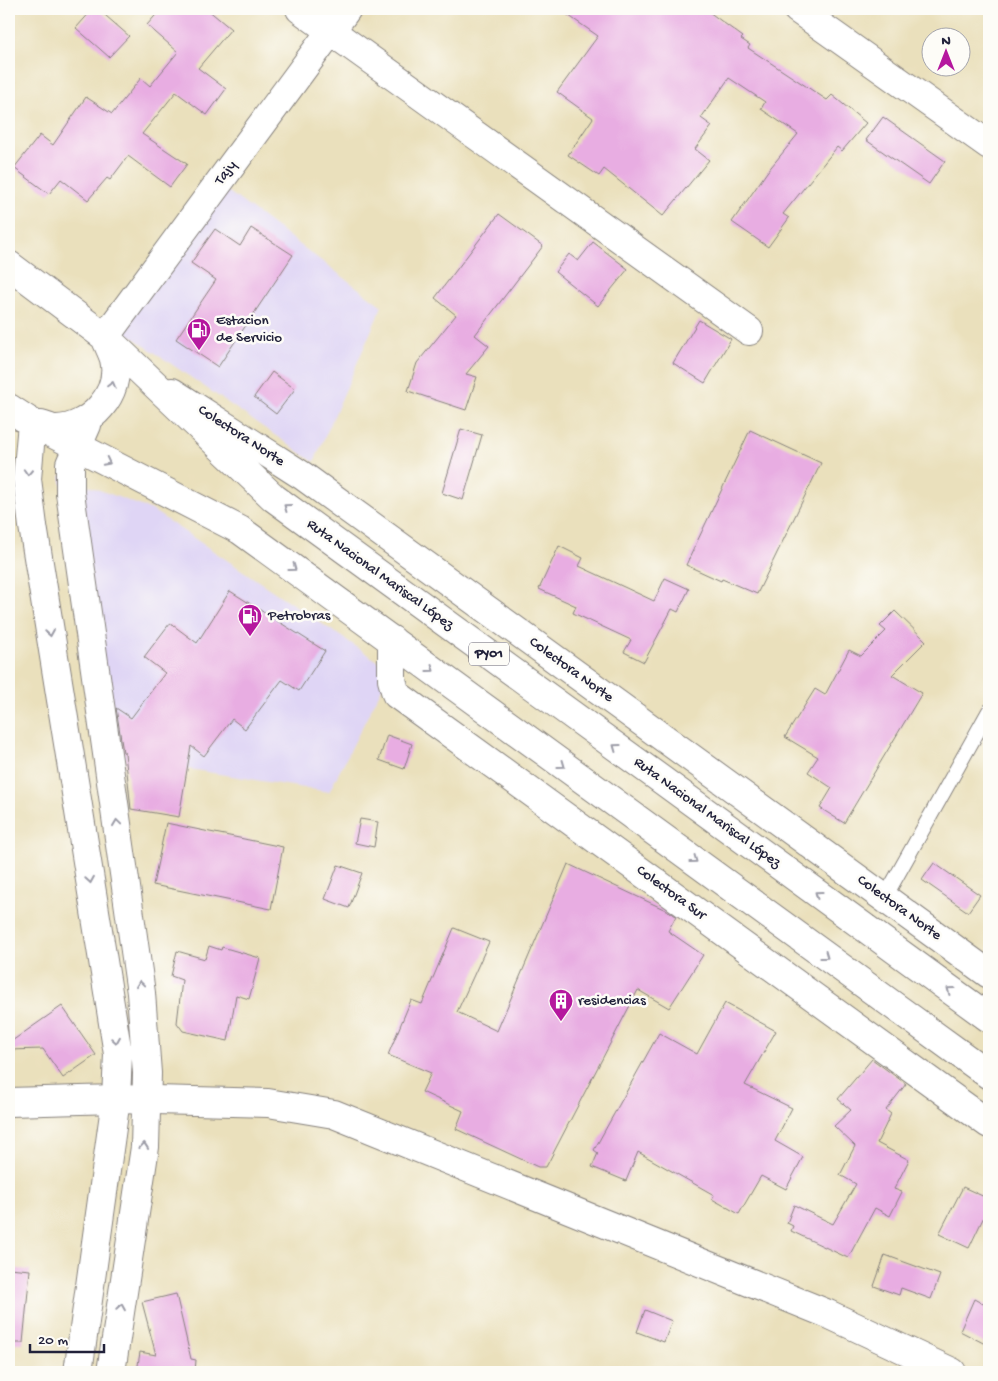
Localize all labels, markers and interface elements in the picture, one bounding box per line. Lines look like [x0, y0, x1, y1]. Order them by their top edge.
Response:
north arrow [920, 28, 970, 78]
text: N [941, 33, 951, 50]
street label: Tajy [211, 157, 241, 190]
place label: Estacion de Servicio [216, 312, 282, 347]
fuel station icon: Estacion de Servicio [186, 317, 212, 351]
one-way arrow [106, 381, 116, 390]
street label: Colectora Norte [194, 401, 288, 471]
one-way arrow [101, 456, 110, 466]
one-way arrow [23, 468, 34, 476]
one-way arrow [283, 504, 293, 513]
street label: Ruta Nacional Mariscal López [303, 516, 457, 635]
one-way arrow [287, 563, 296, 571]
fuel station icon: Petrobras [237, 603, 263, 637]
place label: Petrobras [267, 607, 331, 625]
one-way arrow [45, 628, 55, 637]
street label: Colectora Norte [525, 633, 617, 707]
road number: PY01 [469, 642, 509, 666]
one-way arrow [425, 663, 435, 672]
one-way arrow [612, 744, 622, 753]
street label: Ruta Nacional Mariscal López [630, 754, 784, 873]
one-way arrow [557, 759, 566, 768]
one-way arrow [112, 819, 123, 827]
one-way arrow [688, 855, 697, 863]
street label: Colectora Sur [632, 861, 711, 926]
street label: Colectora Norte [853, 871, 945, 945]
one-way arrow [84, 876, 95, 884]
one-way arrow [815, 891, 824, 900]
one-way arrow [819, 950, 829, 959]
one-way arrow [135, 980, 146, 988]
one-way arrow [946, 987, 956, 996]
building icon: residencias [548, 988, 574, 1022]
place label: residencias [578, 992, 646, 1010]
one-way arrow [110, 1036, 120, 1044]
one-way arrow [138, 1142, 149, 1150]
one-way arrow [115, 1302, 125, 1311]
scale bar [30, 1321, 104, 1353]
text: 20 m [38, 1332, 68, 1350]

